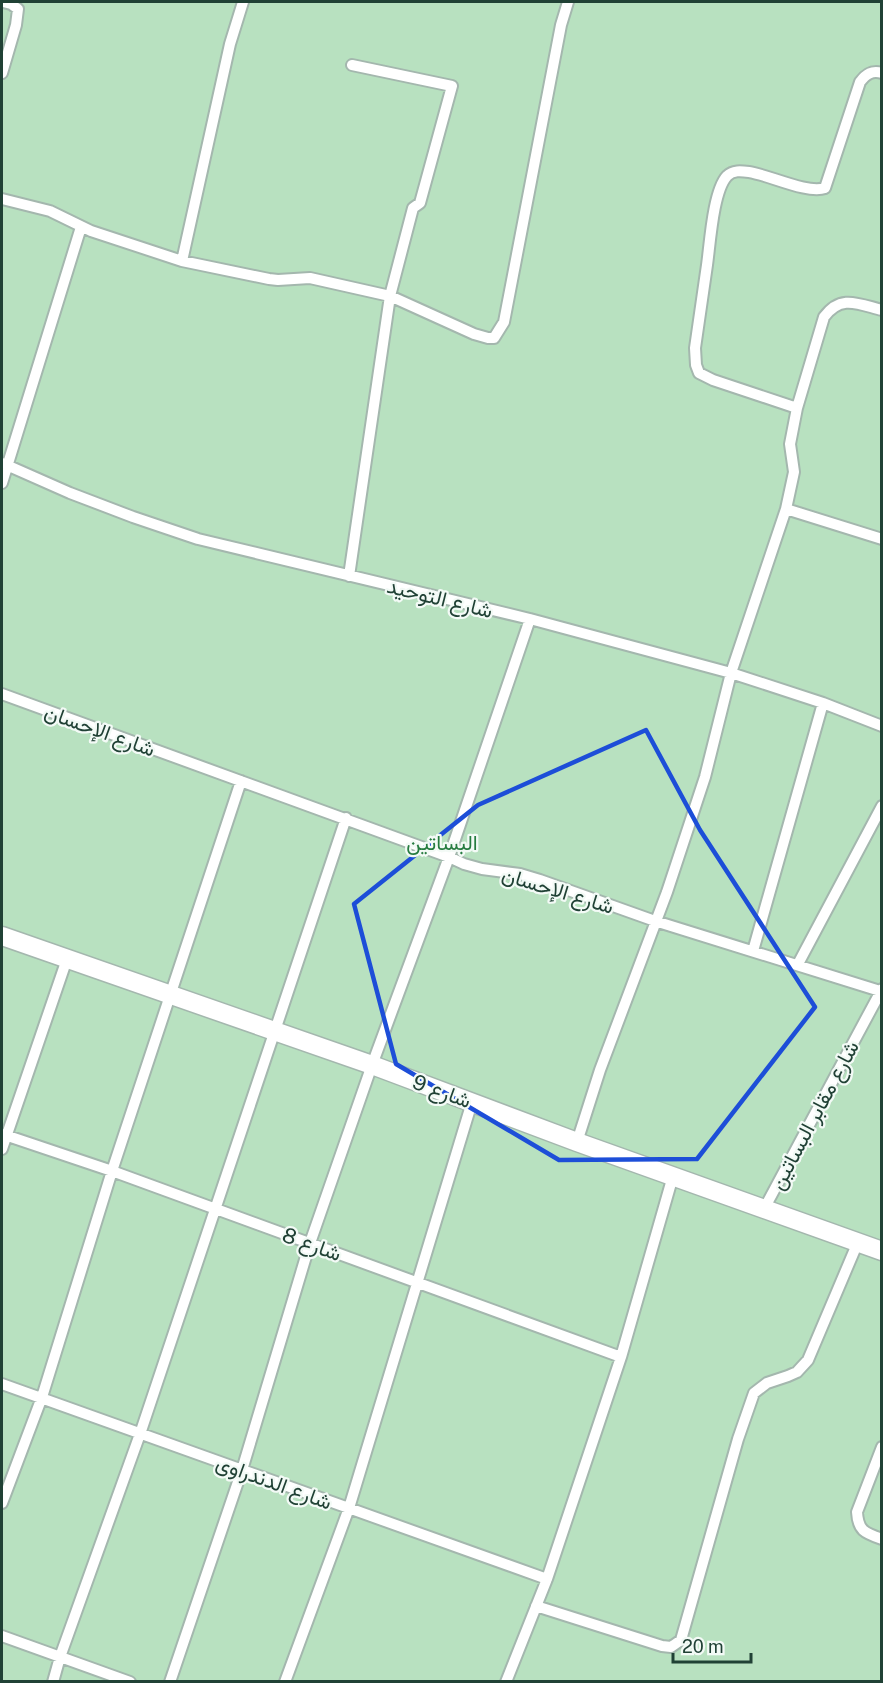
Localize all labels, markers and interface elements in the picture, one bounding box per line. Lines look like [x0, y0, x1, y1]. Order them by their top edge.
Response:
street label: شارع التوحيد [384, 573, 495, 625]
street label: شارع الإحسان [41, 698, 159, 763]
park label: البساتين [406, 830, 478, 855]
street label: شارع الإحسان [498, 861, 617, 921]
street label: شارع مقابر البساتين [764, 1036, 866, 1195]
street label: شارع 9 [409, 1069, 475, 1115]
street label: شارع 8 [278, 1222, 345, 1268]
street label: شارع الدندراوى [212, 1450, 335, 1516]
scale bar [673, 1626, 751, 1664]
text: 20 m [682, 1636, 724, 1657]

